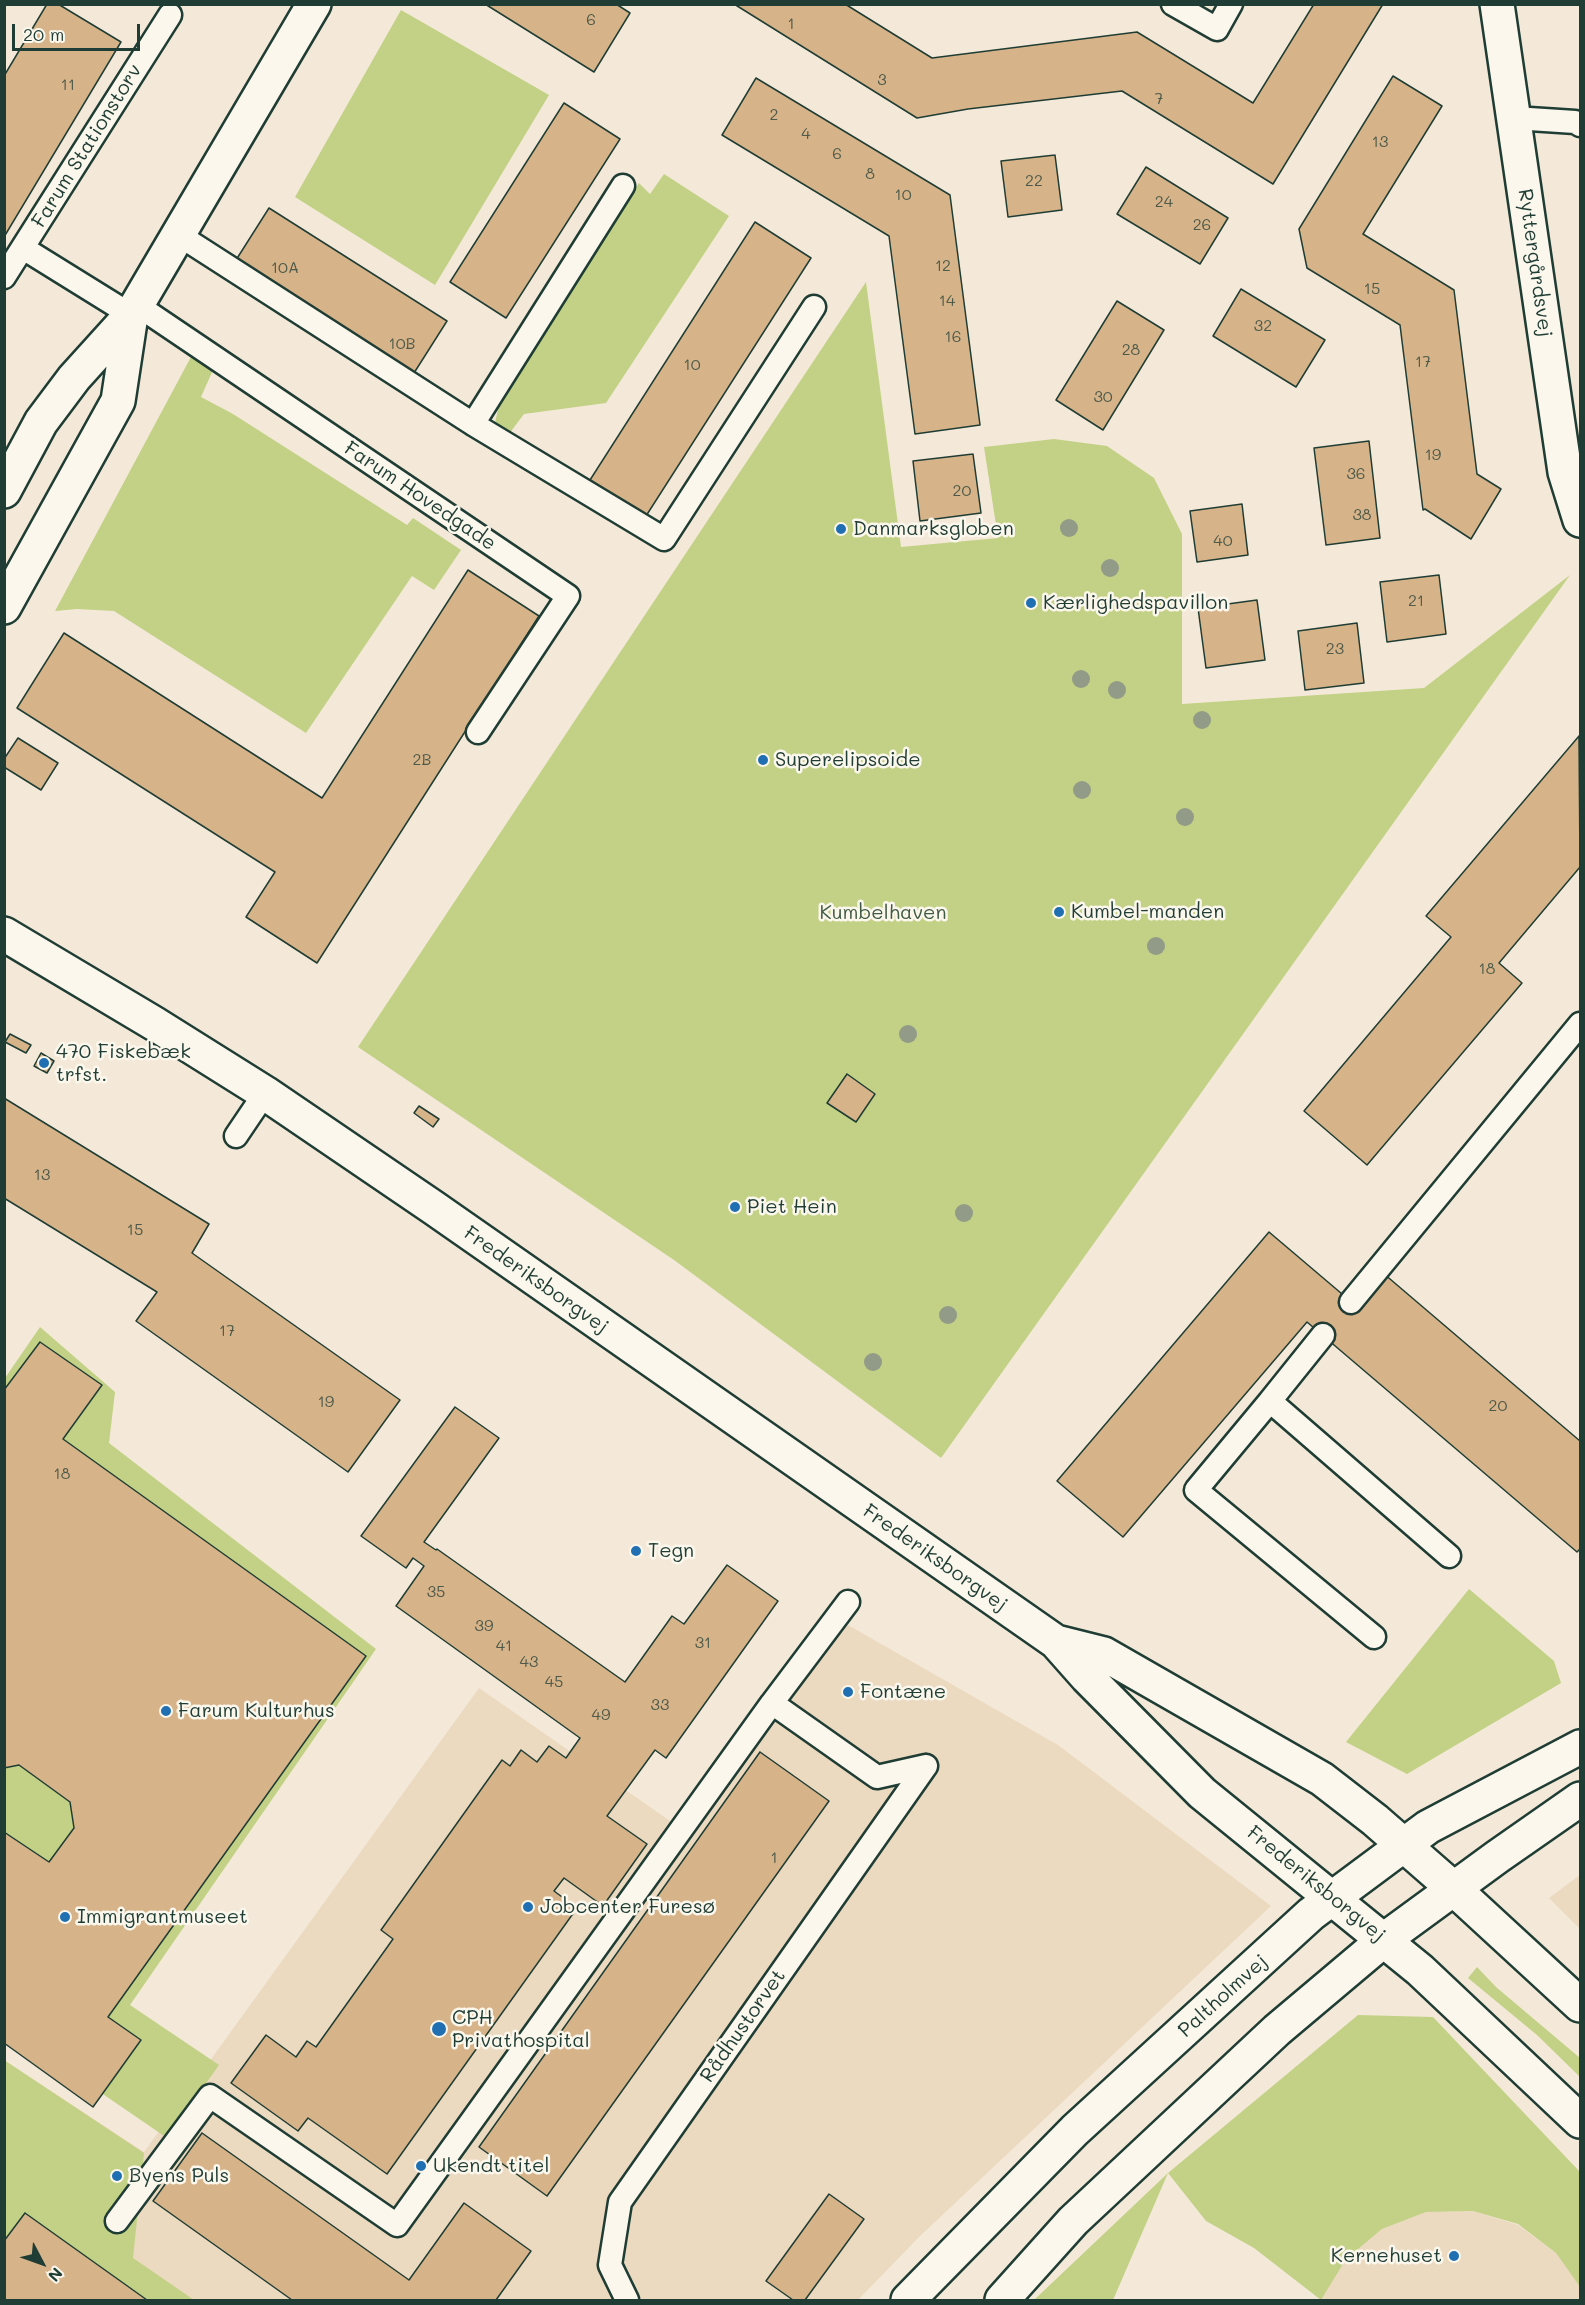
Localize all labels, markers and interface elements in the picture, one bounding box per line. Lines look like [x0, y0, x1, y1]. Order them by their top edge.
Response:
house number: 6 [586, 10, 596, 30]
scale bar [15, 12, 142, 50]
house number: 1 [787, 14, 795, 34]
text: 20 m [23, 22, 64, 46]
street label: Farum Stationstorv [27, 60, 147, 232]
house number: 3 [877, 70, 887, 90]
house number: 11 [61, 75, 75, 95]
house number: 7 [1155, 89, 1163, 109]
house number: 2 [770, 105, 778, 125]
house number: 4 [801, 124, 811, 144]
house number: 13 [1372, 132, 1388, 152]
house number: 6 [832, 144, 842, 164]
house number: 8 [865, 164, 875, 184]
house number: 22 [1025, 171, 1043, 191]
house number: 10 [894, 185, 912, 205]
street label: Ryttergårdsvej [1513, 187, 1557, 339]
house number: 24 [1155, 192, 1173, 212]
house number: 26 [1193, 215, 1211, 235]
house number: 12 [935, 256, 951, 276]
house number: 10A [271, 258, 299, 278]
house number: 15 [1364, 279, 1380, 299]
house number: 14 [939, 291, 955, 311]
house number: 32 [1254, 316, 1272, 336]
house number: 16 [945, 327, 961, 347]
house number: 10B [389, 334, 415, 354]
house number: 28 [1122, 340, 1140, 360]
house number: 17 [1415, 352, 1431, 372]
house number: 10 [683, 355, 701, 375]
house number: 30 [1093, 387, 1113, 407]
street label: Farum Hovedgade [340, 436, 500, 556]
house number: 19 [1425, 445, 1441, 465]
house number: 36 [1346, 464, 1366, 484]
house number: 20 [953, 481, 971, 501]
house number: 38 [1352, 505, 1372, 525]
place label: Danmarksgloben [853, 517, 1014, 541]
marker: Danmarksgloben [834, 522, 848, 536]
house number: 40 [1213, 531, 1233, 551]
place label: Kærlighedspavillon [1043, 591, 1228, 615]
house number: 21 [1408, 591, 1424, 611]
marker: Kærlighedspavillon [1024, 596, 1038, 610]
house number: 23 [1326, 639, 1344, 659]
place label: Superelipsoide [775, 748, 921, 772]
house number: 2B [413, 750, 431, 770]
marker: Superelipsoide [756, 753, 770, 767]
place label: Kumbel-manden [1071, 900, 1224, 924]
park label: Kumbelhaven [820, 901, 946, 925]
marker: Kumbel-manden [1052, 905, 1066, 919]
house number: 18 [1479, 959, 1495, 979]
place label: 470 Fiskebæk trfst. [56, 1040, 191, 1087]
marker: 470 Fiskebæk trfst. [37, 1056, 51, 1070]
house number: 13 [34, 1165, 50, 1185]
place label: Piet Hein [747, 1195, 837, 1219]
marker: Piet Hein [728, 1200, 742, 1214]
house number: 15 [127, 1220, 143, 1240]
street label: Frederiksborgvej [459, 1221, 613, 1339]
house number: 17 [219, 1321, 235, 1341]
house number: 19 [318, 1392, 334, 1412]
house number: 20 [1489, 1396, 1507, 1416]
house number: 18 [54, 1464, 70, 1484]
street label: Frederiksborgvej [858, 1499, 1012, 1617]
place label: Tegn [648, 1539, 694, 1563]
marker: Tegn [629, 1544, 643, 1558]
house number: 35 [427, 1582, 445, 1602]
house number: 39 [475, 1616, 493, 1636]
house number: 31 [695, 1633, 711, 1653]
house number: 41 [496, 1636, 512, 1656]
house number: 43 [520, 1652, 538, 1672]
house number: 45 [545, 1672, 563, 1692]
place label: Fontæne [860, 1680, 946, 1704]
marker: Fontæne [841, 1685, 855, 1699]
house number: 33 [651, 1695, 669, 1715]
place label: Farum Kulturhus [178, 1699, 335, 1723]
marker: Farum Kulturhus [159, 1704, 173, 1718]
house number: 49 [592, 1705, 610, 1725]
street label: Frederiksborgvej [1242, 1821, 1390, 1947]
house number: 1 [770, 1848, 778, 1868]
place label: Jobcenter Furesø [540, 1895, 715, 1919]
marker: Jobcenter Furesø [521, 1900, 535, 1914]
place label: Immigrantmuseet [77, 1905, 248, 1929]
marker: Immigrantmuseet [58, 1910, 72, 1924]
street label: Paltholmvej [1173, 1950, 1273, 2042]
street label: Rådhustorvet [695, 1965, 791, 2087]
place label: CPH Privathospital [452, 2006, 590, 2053]
marker: CPH Privathospital [430, 2020, 448, 2038]
place label: Ukendt titel [433, 2154, 549, 2178]
marker: Ukendt titel [414, 2159, 428, 2173]
place label: Byens Puls [129, 2164, 229, 2188]
marker: Byens Puls [110, 2169, 124, 2183]
north arrow [12, 2233, 72, 2293]
place label: Kernehuset [1331, 2244, 1442, 2268]
marker: Kernehuset [1447, 2249, 1461, 2263]
text: N [44, 2264, 68, 2287]

